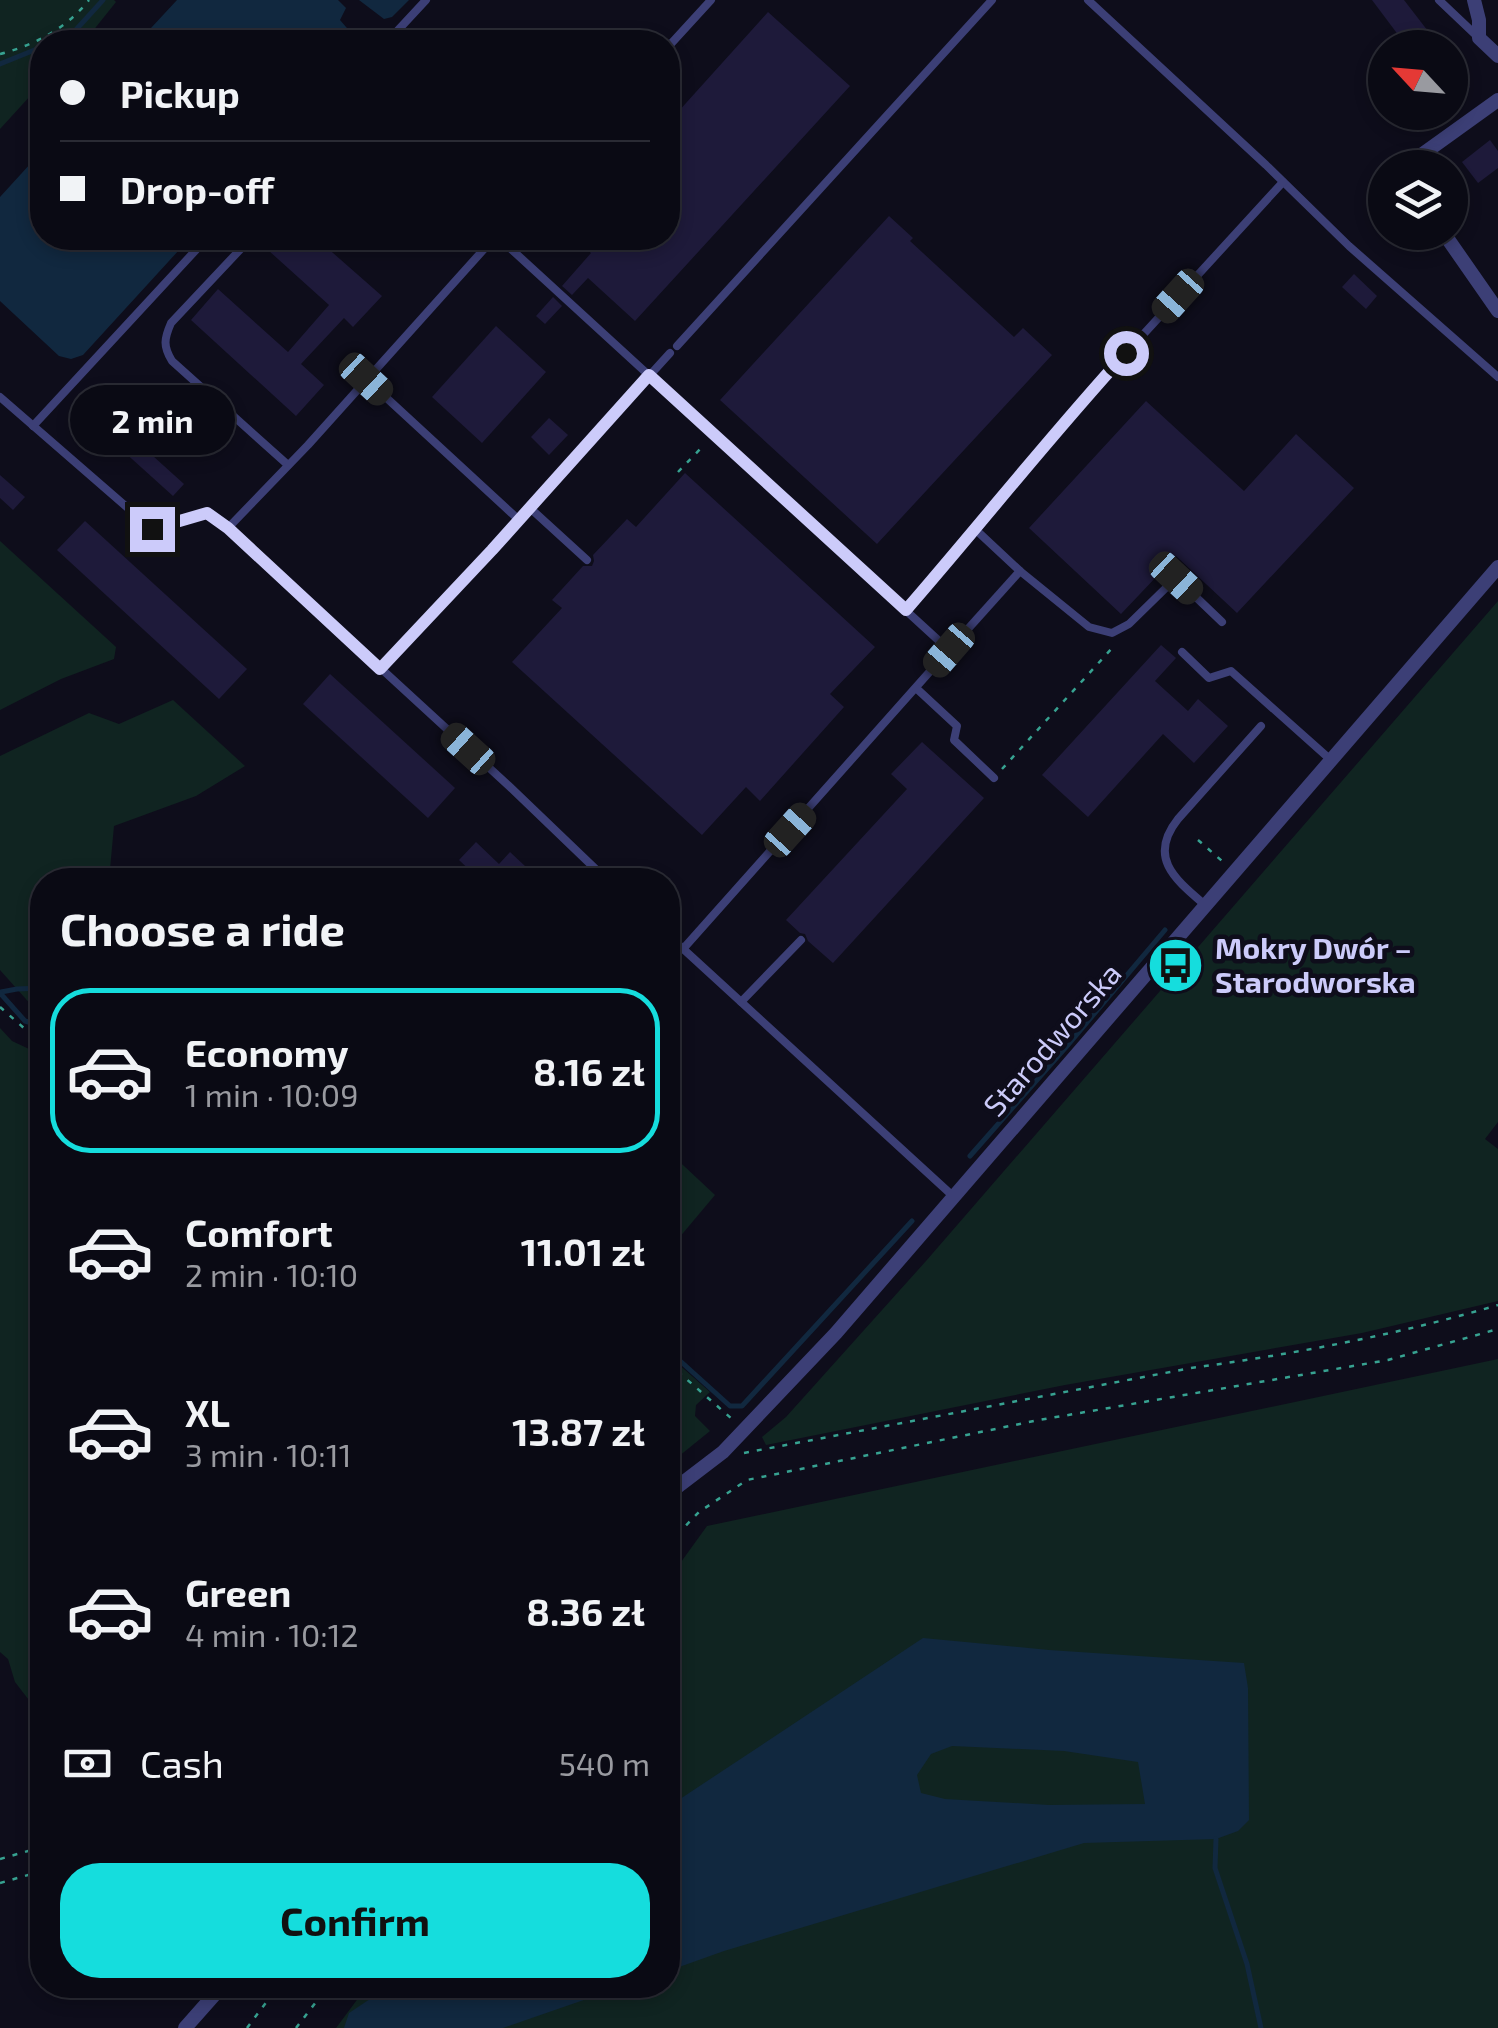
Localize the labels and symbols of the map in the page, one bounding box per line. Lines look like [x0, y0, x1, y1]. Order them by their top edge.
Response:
north arrow [1368, 30, 1468, 130]
car [1147, 264, 1209, 328]
route start [1104, 331, 1149, 376]
car [334, 348, 398, 410]
callout: 2 min [70, 384, 234, 454]
route end [130, 507, 175, 552]
car [1144, 547, 1208, 609]
car [918, 618, 980, 682]
car [436, 718, 500, 780]
car [759, 798, 821, 862]
place label: Mokry Dwór – Starodworska [1215, 929, 1416, 999]
bus stop icon: Mokry Dwór – Starodworska [1146, 936, 1206, 996]
street label: Starodworska [975, 955, 1128, 1123]

